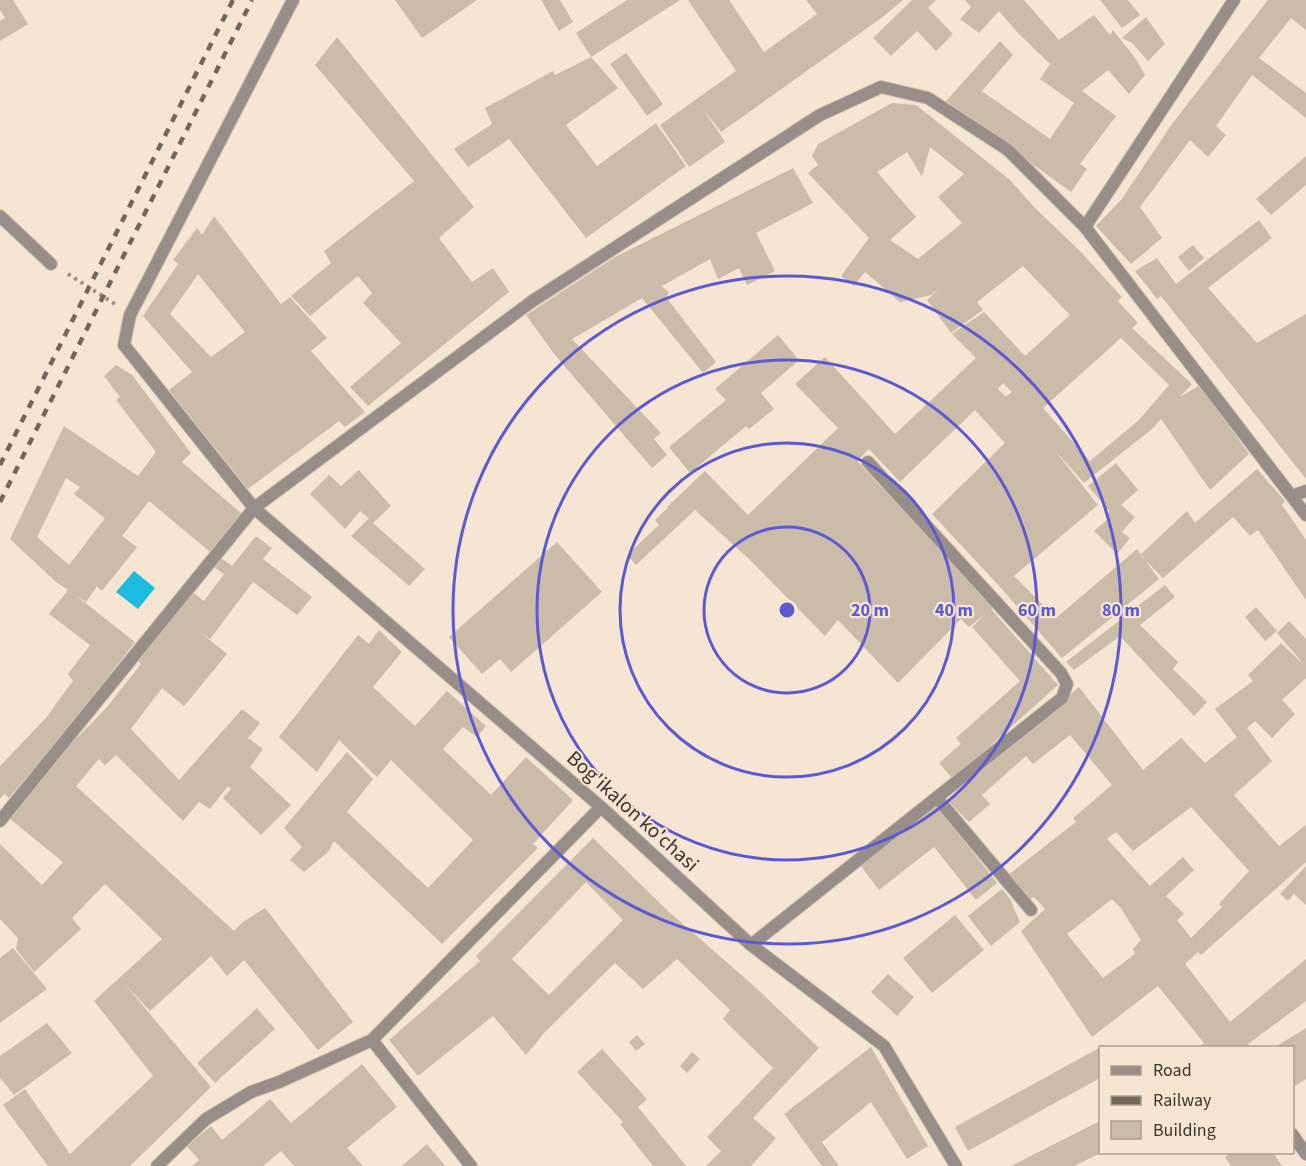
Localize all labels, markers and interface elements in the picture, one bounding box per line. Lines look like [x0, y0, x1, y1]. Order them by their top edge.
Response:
text: 20 m [851, 598, 889, 623]
text: 40 m [935, 598, 973, 623]
text: 60 m [1018, 598, 1056, 623]
text: 80 m [1102, 598, 1140, 623]
centre of rings [777, 600, 797, 620]
street label: Bog'ikalon ko'chasi [560, 743, 706, 879]
legend [1099, 1046, 1294, 1154]
text: Road [1153, 1058, 1192, 1083]
text: Railway [1153, 1088, 1212, 1113]
text: Building [1153, 1118, 1216, 1143]

